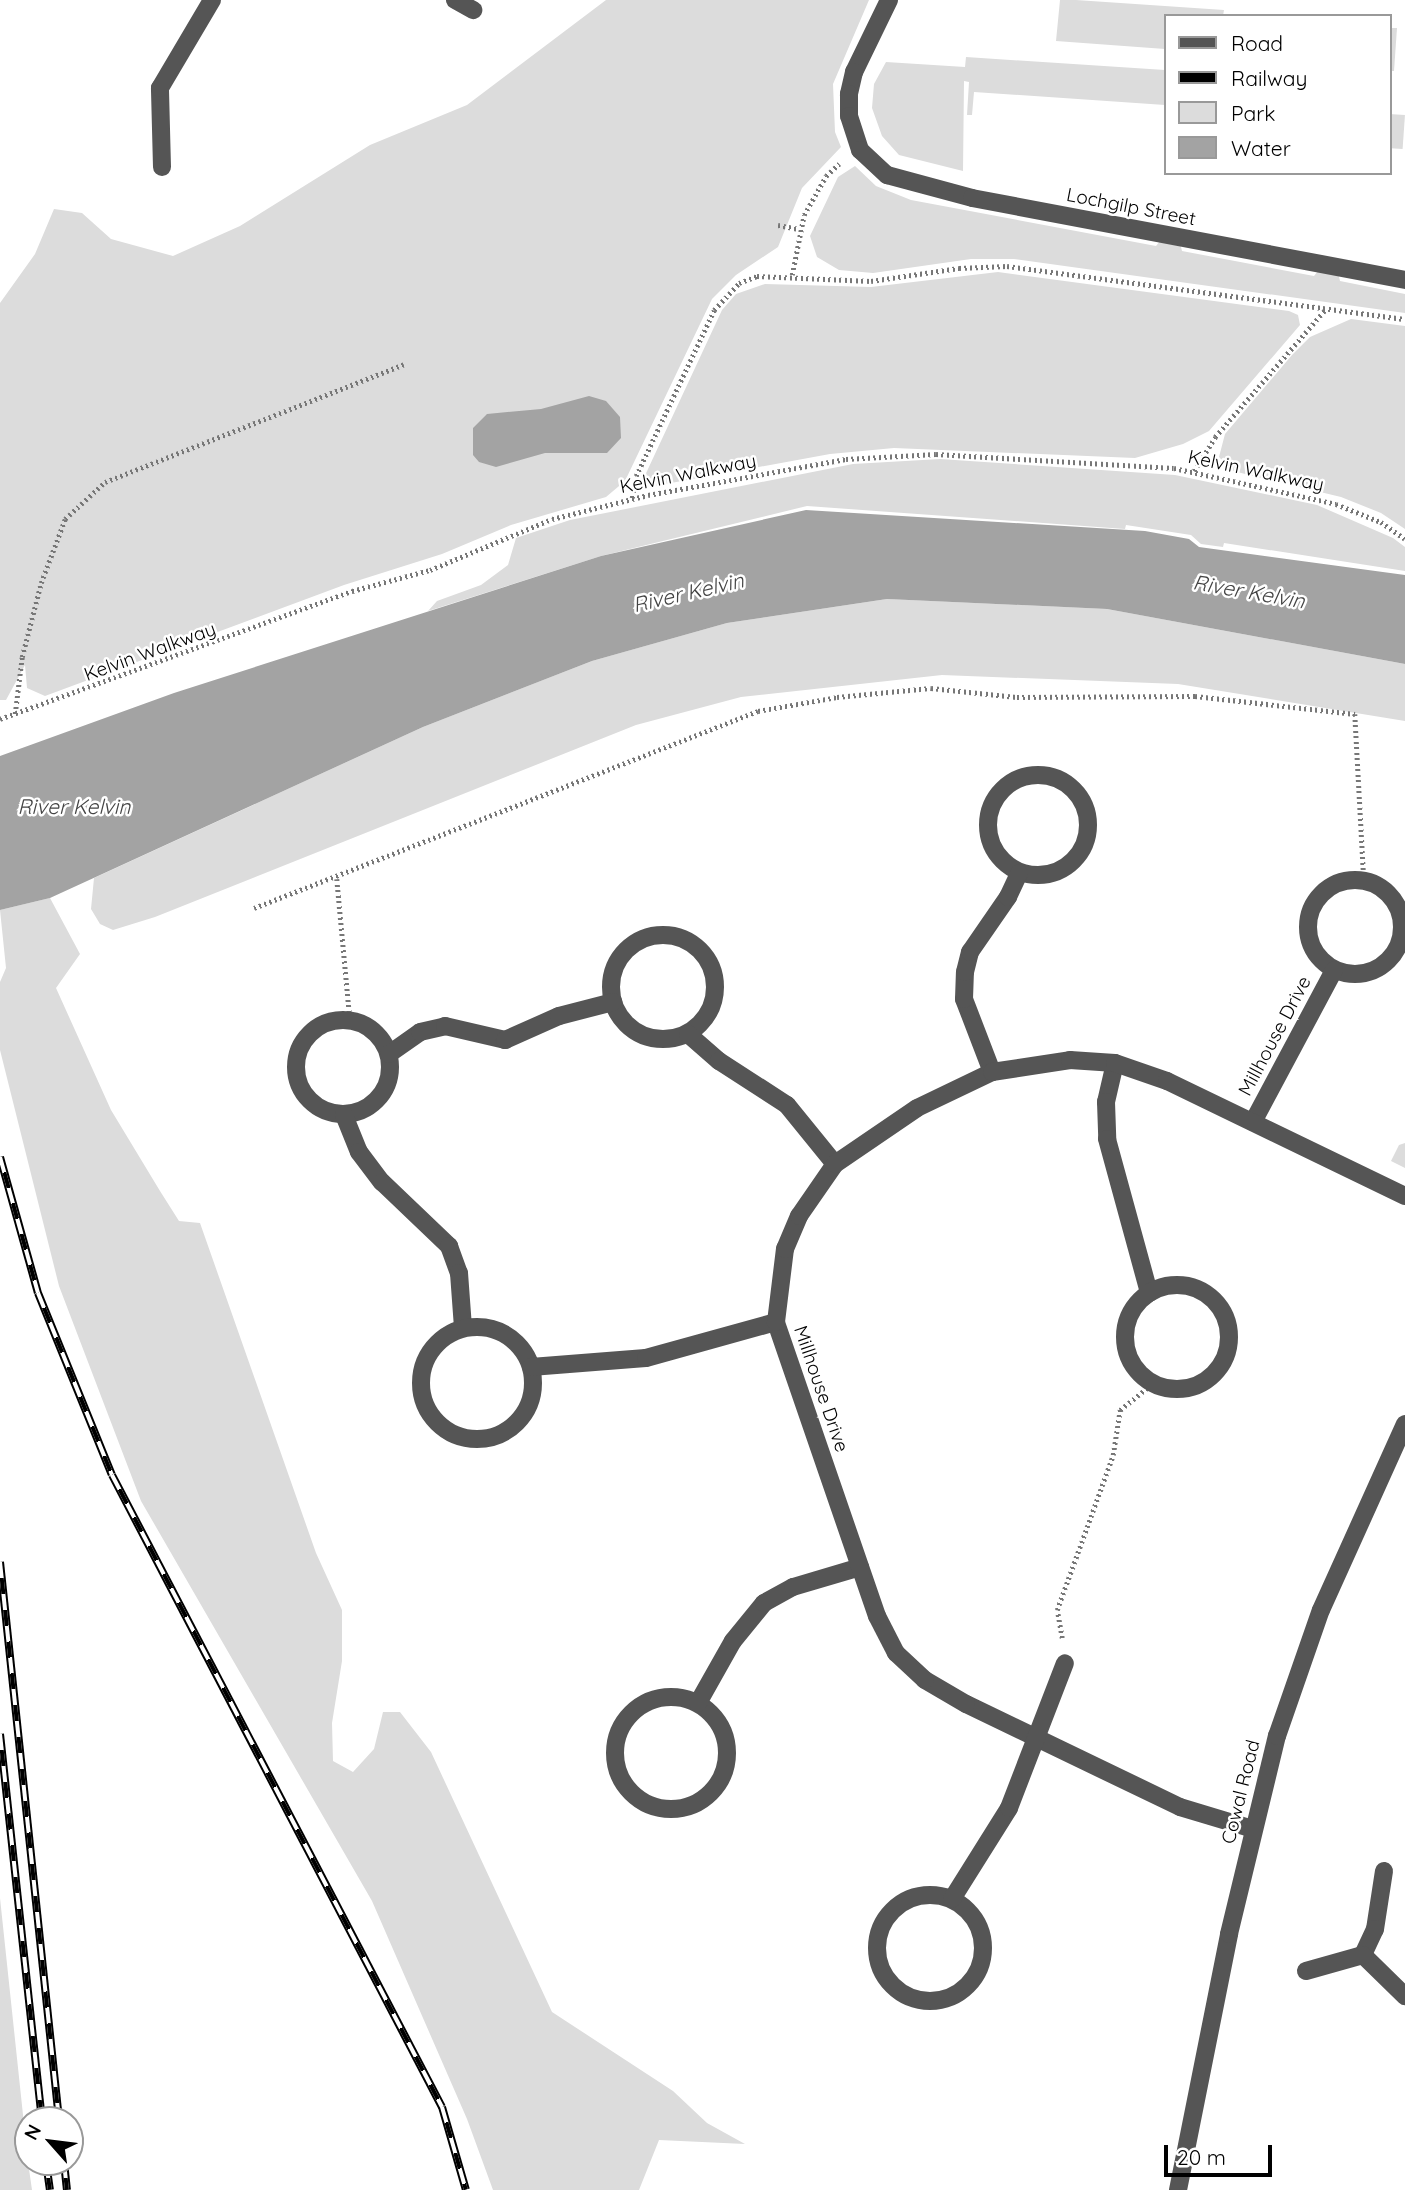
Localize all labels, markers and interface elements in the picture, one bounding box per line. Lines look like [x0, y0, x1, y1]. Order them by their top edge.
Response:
legend [1164, 14, 1391, 175]
text: Road [1231, 30, 1283, 56]
text: Railway [1231, 65, 1307, 91]
text: Park [1231, 100, 1275, 126]
text: Water [1231, 135, 1291, 161]
street label: Lochgilp Street [1064, 183, 1198, 231]
street label: Kelvin Walkway [1186, 445, 1326, 497]
street label: Kelvin Walkway [618, 450, 758, 498]
water label: River Kelvin [630, 567, 746, 617]
water label: River Kelvin [1191, 569, 1307, 613]
street label: Kelvin Walkway [81, 618, 219, 686]
water label: River Kelvin [18, 793, 130, 819]
street label: Millhouse Drive [1234, 972, 1316, 1100]
street label: Millhouse Drive [789, 1323, 853, 1455]
street label: Cowal Road [1217, 1738, 1265, 1846]
north arrow [14, 2106, 84, 2176]
text: N [18, 2120, 46, 2144]
scale bar [1167, 2130, 1276, 2174]
text: 20 m [1177, 2144, 1226, 2170]

